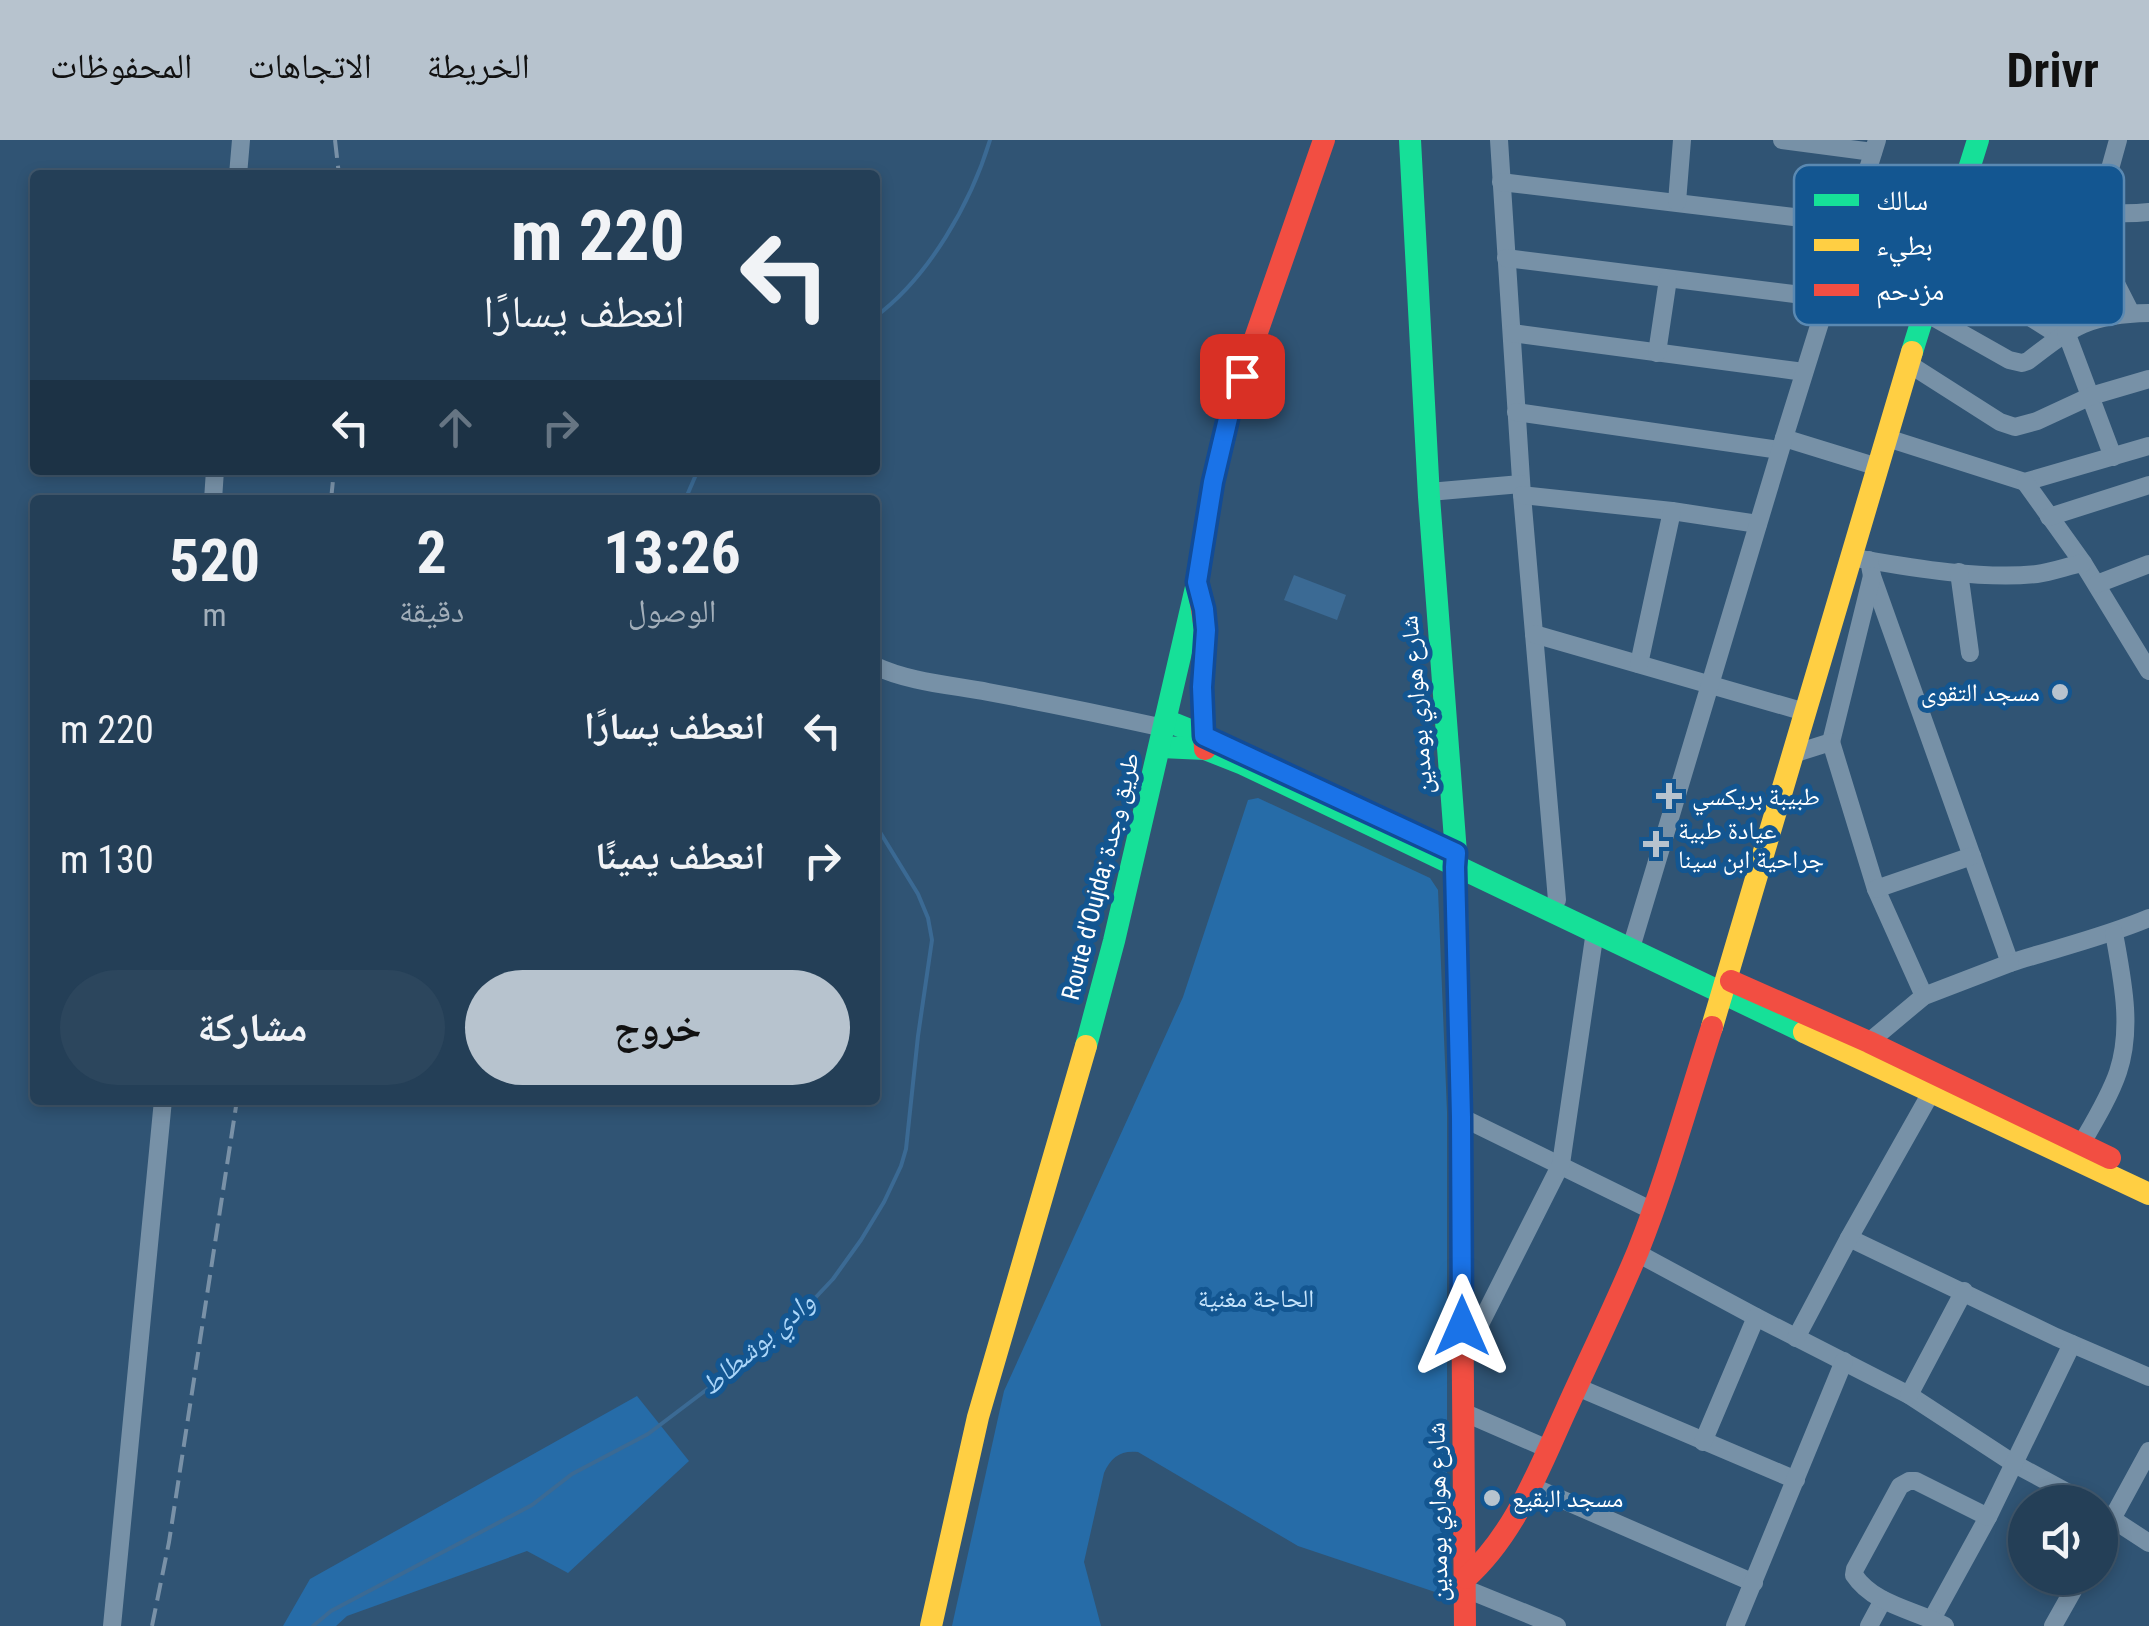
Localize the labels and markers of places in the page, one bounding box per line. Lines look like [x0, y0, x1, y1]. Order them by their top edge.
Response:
pin [1200, 334, 1285, 419]
place label: مسجد التقوى [1921, 678, 2040, 708]
marker: مسجد التقوى [2049, 681, 2071, 703]
place label: طبيبة بريكسي [1692, 782, 1820, 816]
marker: طبيبة بريكسي [1656, 783, 1682, 809]
place label: عيادة طبية جراحية ابن سينا [1678, 816, 1824, 875]
marker: عيادة طبية جراحية ابن سينا [1643, 831, 1669, 857]
place label: مسجد البقيع [1512, 1484, 1623, 1514]
marker: مسجد البقيع [1481, 1487, 1503, 1509]

